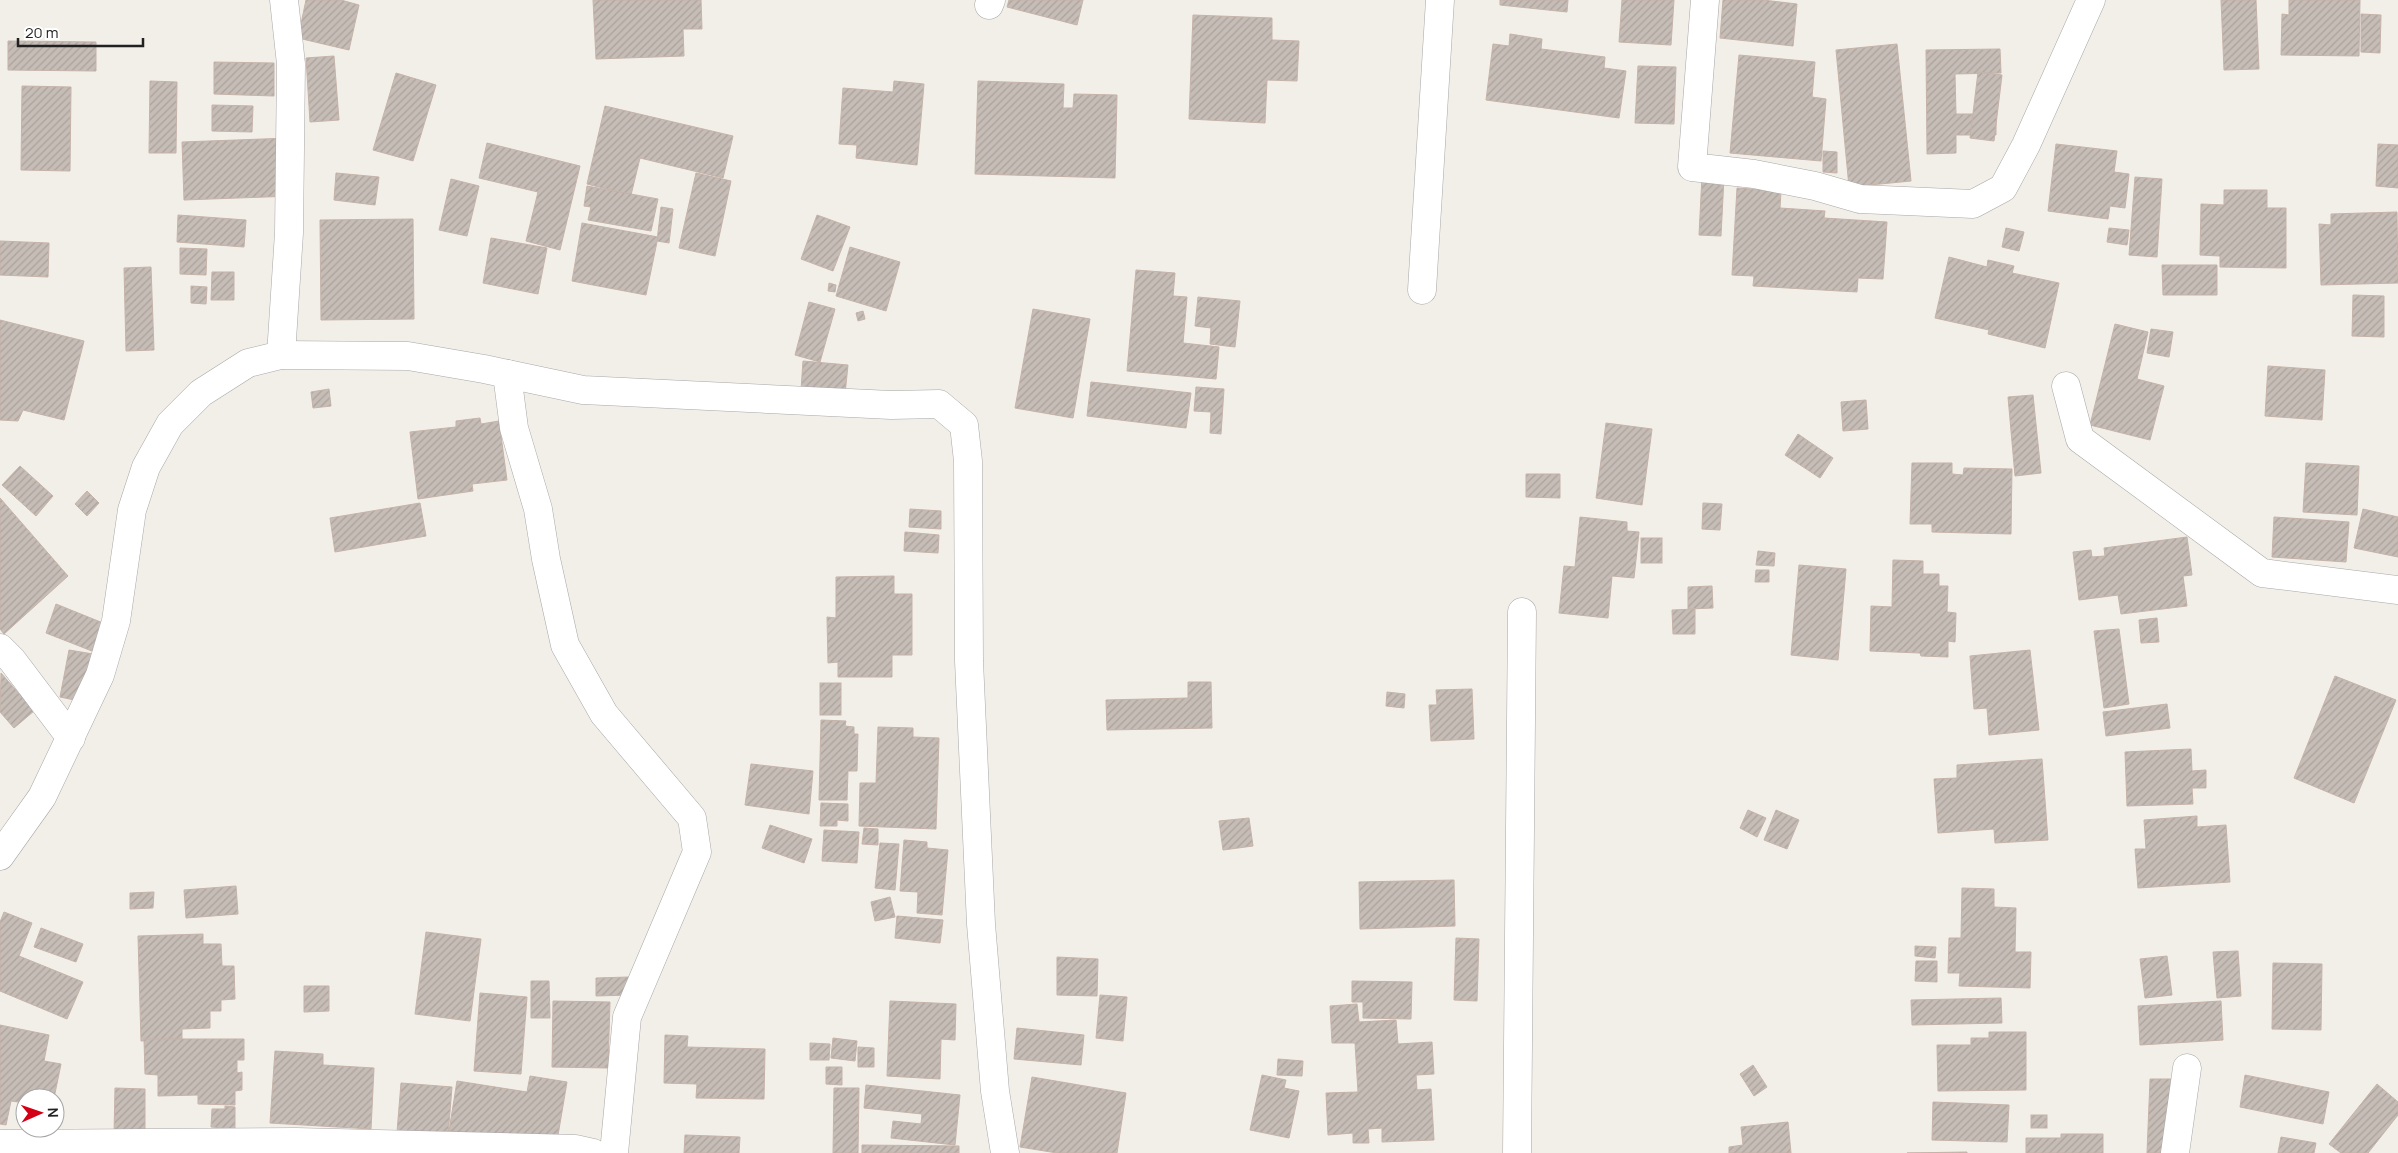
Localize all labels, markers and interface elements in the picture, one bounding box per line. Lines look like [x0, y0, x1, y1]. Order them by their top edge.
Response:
scale bar [18, 15, 142, 47]
text: 20 m [25, 22, 58, 43]
north arrow [15, 1088, 65, 1138]
text: N [44, 1107, 63, 1118]

